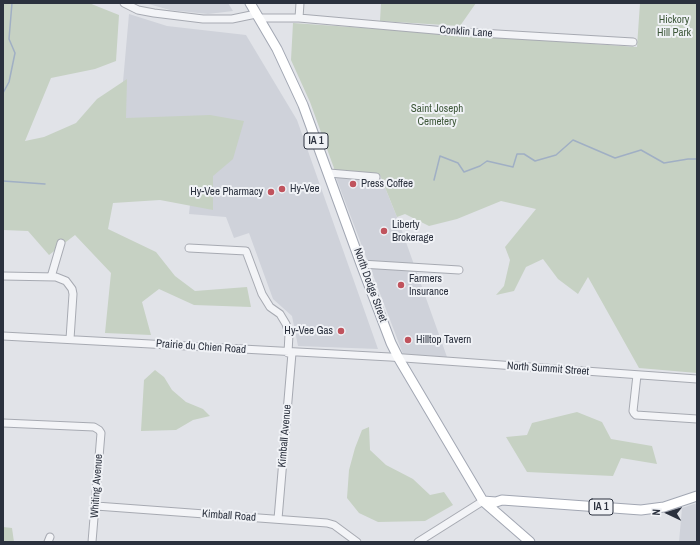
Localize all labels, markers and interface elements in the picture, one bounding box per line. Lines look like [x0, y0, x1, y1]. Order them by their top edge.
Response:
park label: Hickory Hill Park [657, 13, 691, 39]
street label: Conklin Lane [439, 24, 493, 40]
park label: Saint Joseph Cemetery [411, 102, 463, 128]
road number: IA 1 [304, 133, 328, 149]
place label: Press Coffee [361, 177, 413, 191]
marker: Press Coffee [348, 179, 358, 189]
place label: Hy-Vee [290, 182, 320, 196]
marker: Hy-Vee [277, 184, 287, 194]
place label: Hy-Vee Pharmacy [190, 185, 263, 199]
marker: Hy-Vee Pharmacy [266, 187, 276, 197]
place label: Liberty Brokerage [392, 218, 434, 244]
marker: Liberty Brokerage [379, 226, 389, 236]
street label: North Dodge Street [351, 246, 389, 324]
place label: Farmers Insurance [409, 272, 449, 298]
marker: Farmers Insurance [396, 280, 406, 290]
place label: Hy-Vee Gas [284, 324, 333, 338]
marker: Hy-Vee Gas [336, 326, 346, 336]
place label: Hilltop Tavern [416, 333, 471, 347]
marker: Hilltop Tavern [403, 335, 413, 345]
street label: Prairie du Chien Road [156, 337, 246, 357]
street label: North Summit Street [507, 360, 589, 378]
street label: Kimball Avenue [276, 404, 294, 468]
street label: Whiting Avenue [88, 454, 106, 518]
north arrow [648, 493, 688, 533]
road number: IA 1 [589, 499, 613, 515]
street label: Kimball Road [202, 508, 256, 524]
text: N [649, 508, 663, 516]

